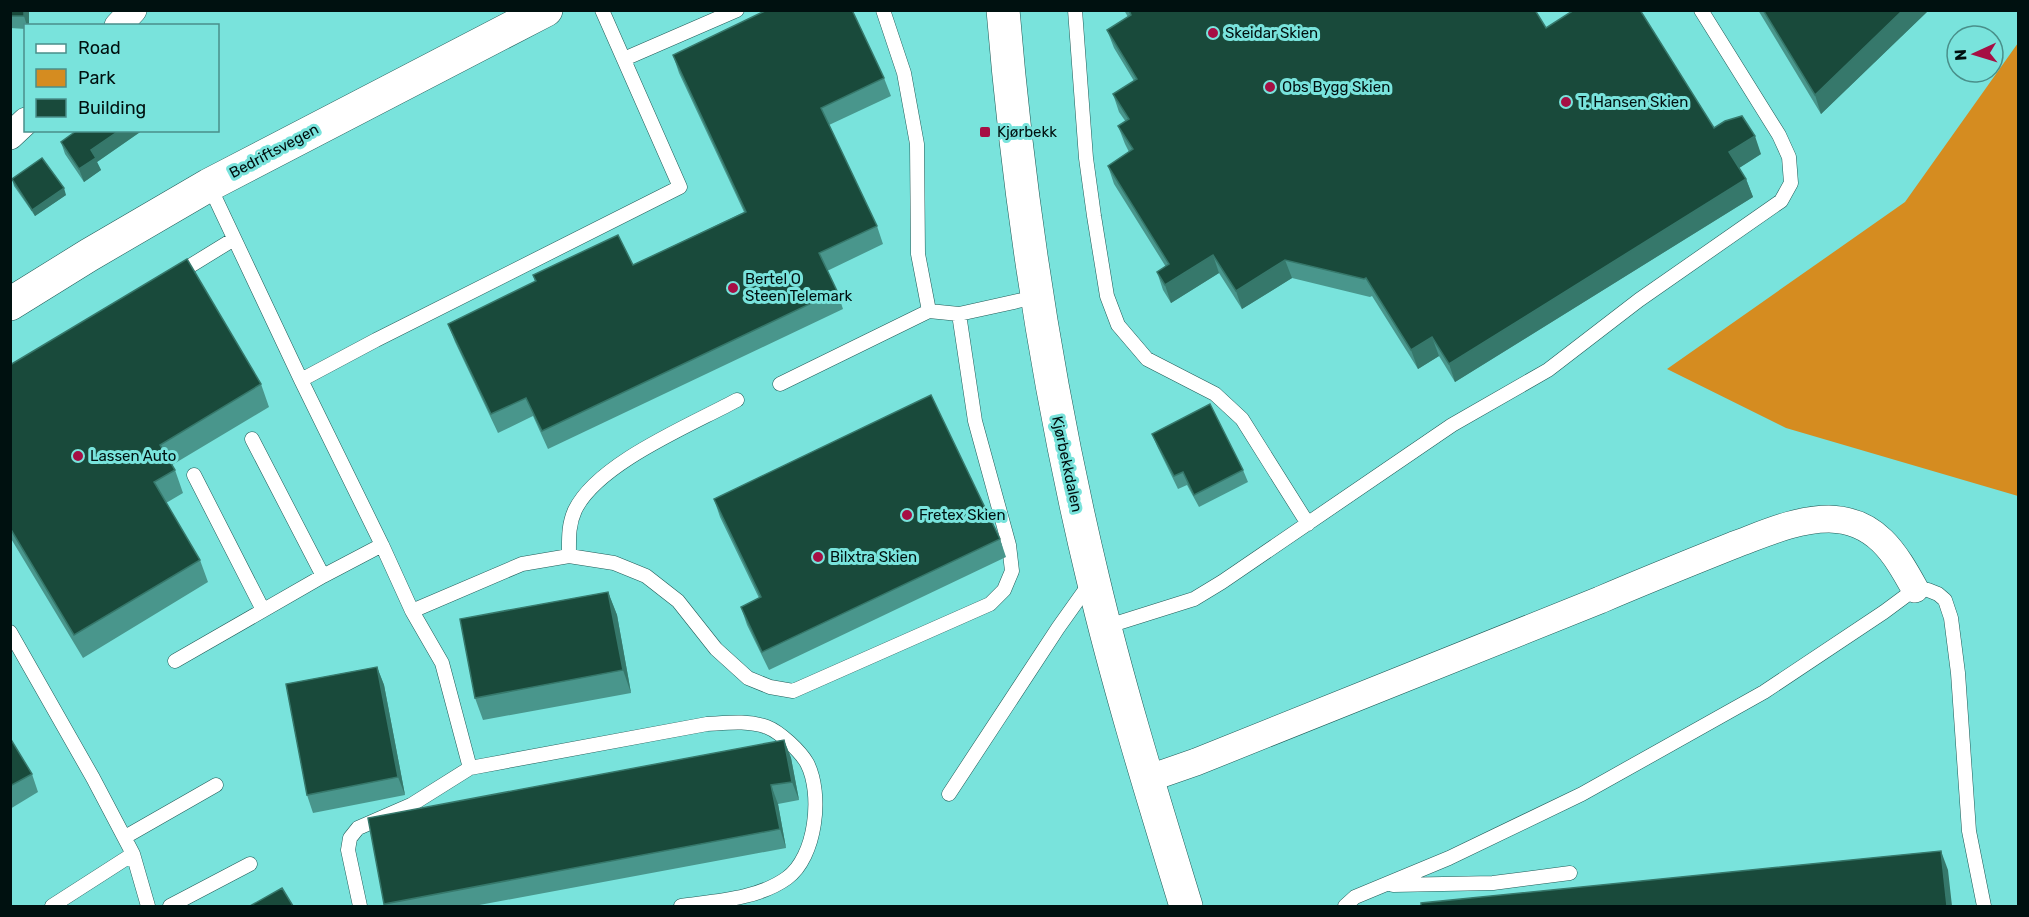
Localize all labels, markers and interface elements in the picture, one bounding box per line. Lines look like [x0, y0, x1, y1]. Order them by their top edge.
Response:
legend [24, 24, 219, 132]
place label: Skeidar Skien [1225, 24, 1318, 42]
north arrow [1945, 24, 2005, 84]
marker: Skeidar Skien [1206, 26, 1220, 40]
text: Road [78, 37, 121, 59]
text: N [1951, 49, 1970, 61]
text: Park [78, 67, 116, 89]
place label: Obs Bygg Skien [1282, 78, 1390, 96]
marker: Obs Bygg Skien [1263, 80, 1277, 94]
place label: T. Hansen Skien [1578, 93, 1688, 111]
marker: T. Hansen Skien [1559, 95, 1573, 109]
text: Building [78, 97, 146, 119]
street label: Bedriftsvegen [226, 120, 322, 182]
place label: Kjørbekk [997, 123, 1057, 141]
marker: Kjørbekk [978, 125, 992, 139]
place label: Bertel O Steen Telemark [745, 270, 852, 305]
marker: Bertel O Steen Telemark [726, 281, 740, 295]
street label: Kjørbekkdalen [1048, 414, 1086, 514]
place label: Lassen Auto [90, 447, 176, 465]
marker: Lassen Auto [71, 449, 85, 463]
place label: Fretex Skien [919, 506, 1006, 524]
marker: Fretex Skien [900, 508, 914, 522]
place label: Bilxtra Skien [830, 548, 917, 566]
marker: Bilxtra Skien [811, 550, 825, 564]

